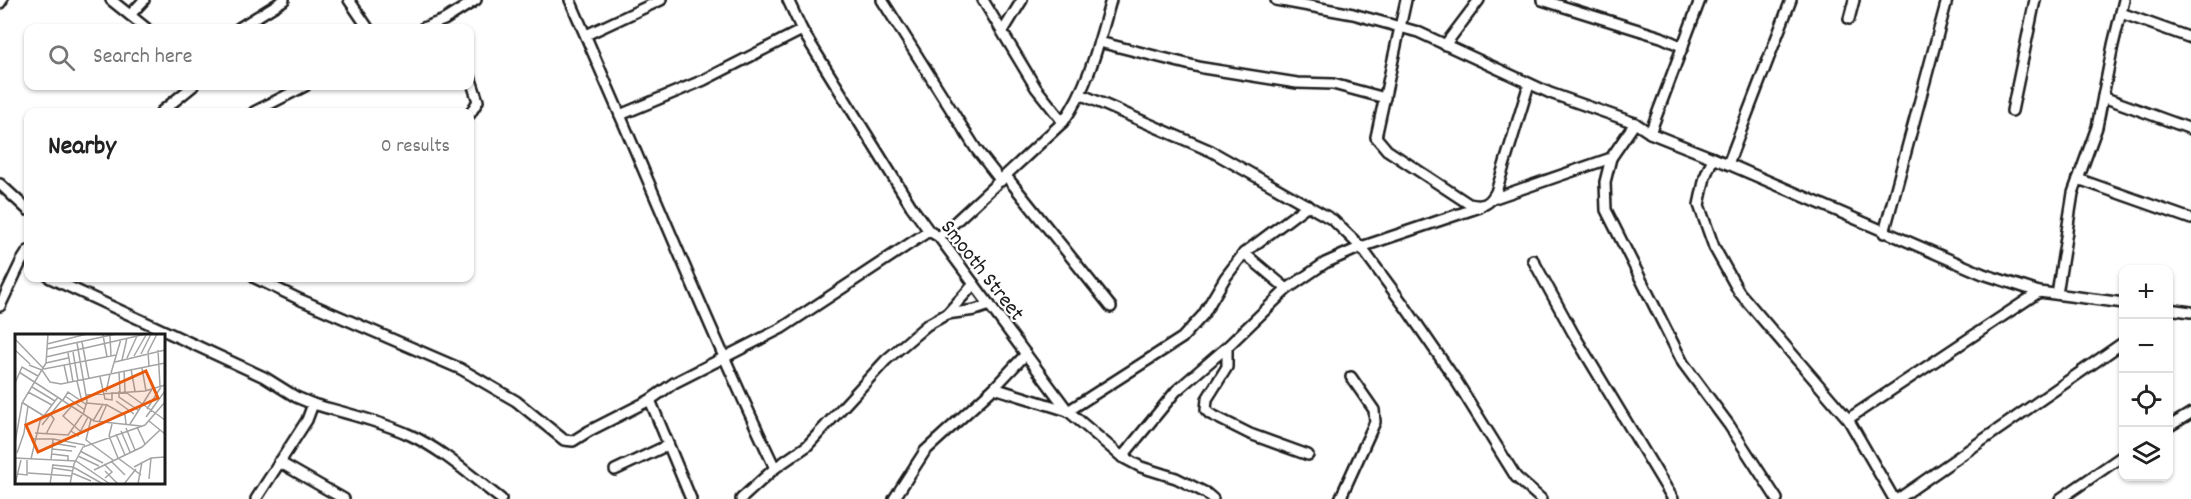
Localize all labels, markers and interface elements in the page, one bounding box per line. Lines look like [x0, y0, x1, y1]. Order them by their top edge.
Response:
search box [24, 24, 474, 90]
icon: search [45, 41, 78, 74]
text: Search here [93, 42, 192, 73]
text: Nearby [48, 129, 116, 166]
text: 0 results [381, 133, 450, 161]
street label: Smooth Street [932, 214, 1031, 328]
map controls [2119, 265, 2173, 481]
button: + [2119, 265, 2173, 319]
button: − [2119, 319, 2173, 373]
inset map [15, 334, 165, 484]
button: locate [2119, 373, 2173, 427]
button: layers [2119, 427, 2173, 481]

